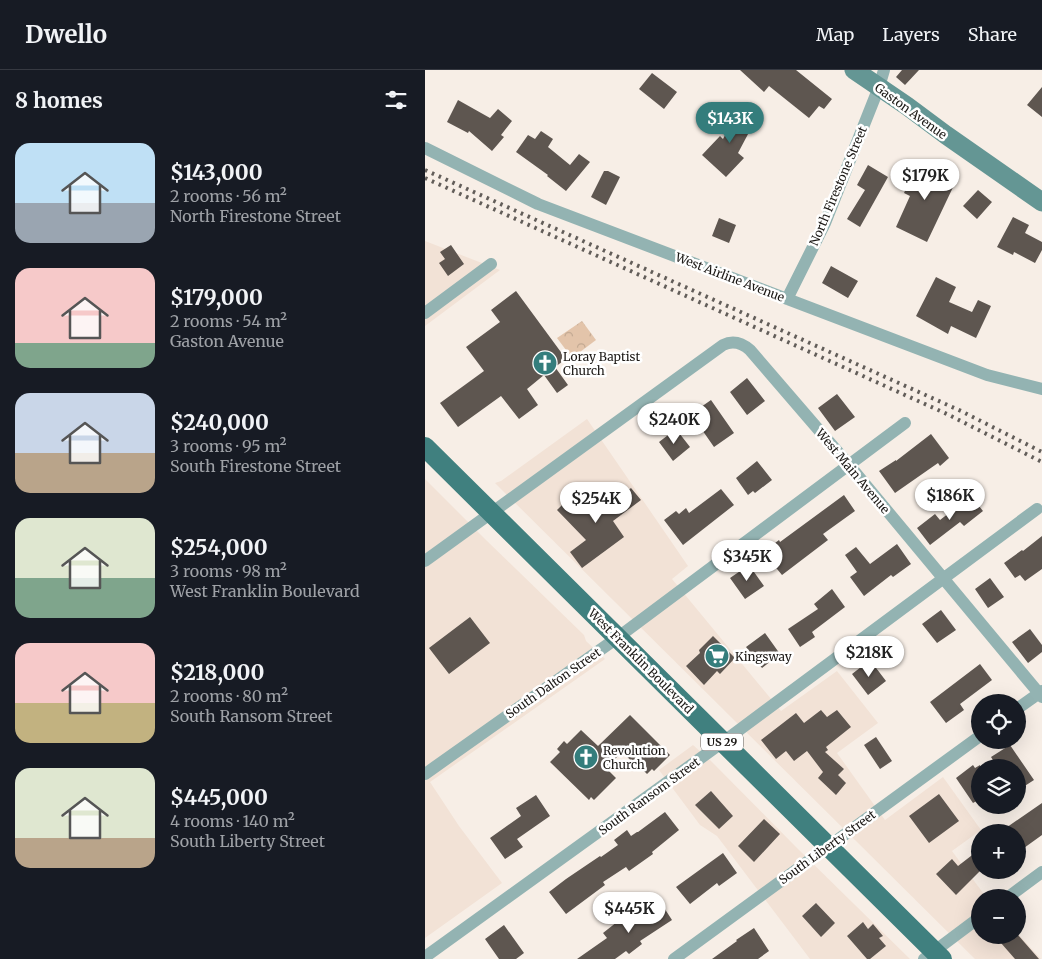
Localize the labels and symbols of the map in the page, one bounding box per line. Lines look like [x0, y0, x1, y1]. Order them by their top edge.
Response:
street label: Gaston Avenue [872, 80, 950, 142]
pin: $143K [695, 102, 765, 144]
street label: North Firestone Street [806, 124, 870, 248]
pin: $179K [890, 158, 960, 201]
street label: West Airline Avenue [672, 249, 787, 305]
place label: Loray Baptist Church [563, 349, 640, 378]
church icon: Loray Baptist Church [532, 350, 558, 376]
pin: $240K [639, 402, 709, 445]
street label: West Main Avenue [812, 425, 893, 517]
pin: $186K [915, 478, 985, 521]
pin: $254K [561, 482, 631, 524]
pin: $345K [712, 540, 782, 582]
street label: West Franklin Boulevard [585, 605, 697, 717]
pin: $218K [834, 636, 904, 678]
supermarket icon: Kingsway [704, 643, 730, 669]
street label: South Dalton Street [503, 644, 604, 721]
place label: Kingsway [735, 649, 792, 664]
road number: US 29 [701, 734, 743, 750]
place label: Revolution Church [603, 743, 666, 772]
church icon: Revolution Church [573, 744, 599, 770]
street label: South Ransom Street [595, 754, 703, 838]
street label: South Liberty Street [776, 807, 879, 887]
pin: $445K [594, 892, 664, 934]

